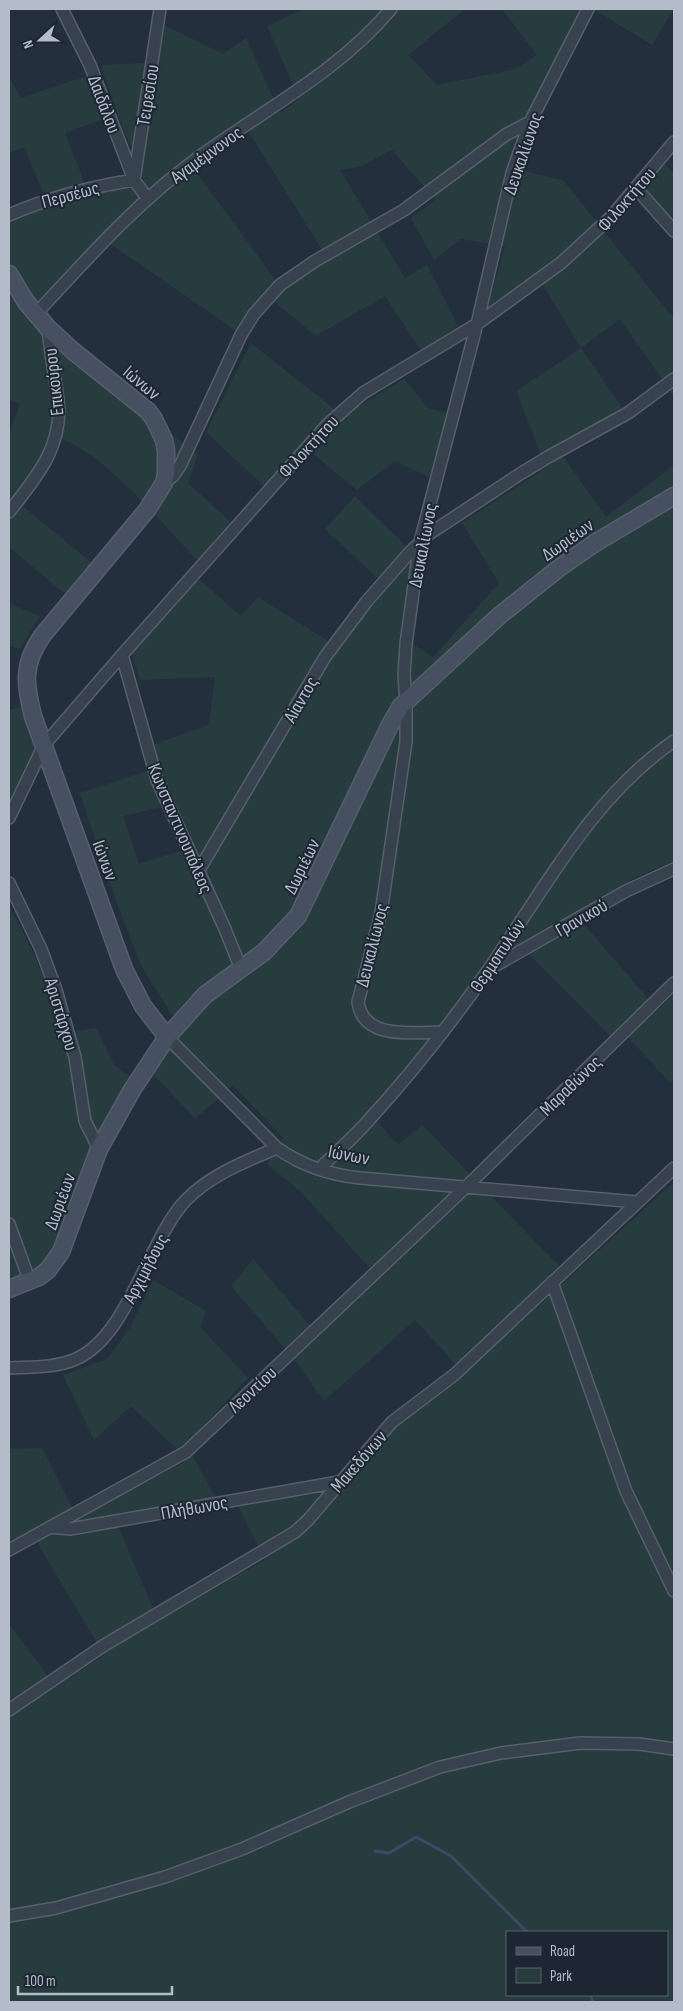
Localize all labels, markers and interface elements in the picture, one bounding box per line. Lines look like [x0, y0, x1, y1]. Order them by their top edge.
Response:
north arrow [15, 15, 65, 65]
text: N [19, 38, 38, 51]
street label: Τειρεσίου [132, 63, 165, 128]
street label: Δαιδάλου [82, 72, 125, 137]
street label: Δευκαλίωνος [499, 109, 548, 198]
street label: Αγαμέμνονος [165, 121, 248, 190]
street label: Φιλοκτήτου [593, 163, 661, 237]
street label: Περσέως [39, 177, 102, 214]
street label: Επικούρου [40, 347, 69, 417]
street label: Ιώνων [118, 361, 165, 406]
street label: Φιλοκτήτου [274, 411, 344, 483]
street label: Δευκαλίωνος [404, 501, 443, 589]
street label: Δωριέων [537, 514, 599, 566]
street label: Aiαντος [278, 673, 324, 728]
street label: Κωνσταντινουπόλεος [142, 760, 217, 897]
street label: Δωριέων [279, 835, 326, 898]
street label: Ιώνων [87, 837, 123, 884]
street label: Γρανικού [552, 894, 612, 942]
street label: Δευκαλίωνος [351, 901, 394, 990]
street label: Θερμοπυλών [465, 914, 531, 997]
street label: Αριστάρχου [38, 974, 82, 1053]
street label: Μαραθώνος [535, 1051, 607, 1121]
street label: Ιώνων [326, 1140, 372, 1171]
street label: Δωριέων [40, 1170, 81, 1233]
street label: Αρχιμήδους [118, 1230, 174, 1308]
street label: Λεοντίου [223, 1362, 282, 1419]
street label: Μακεδόνων [326, 1426, 393, 1498]
street label: Πλήθωνος [159, 1491, 229, 1526]
legend [506, 1931, 668, 1996]
text: Road [550, 1942, 575, 1961]
scale bar [18, 1964, 171, 1996]
text: Park [550, 1967, 572, 1986]
text: 100 m [25, 1972, 56, 1991]

